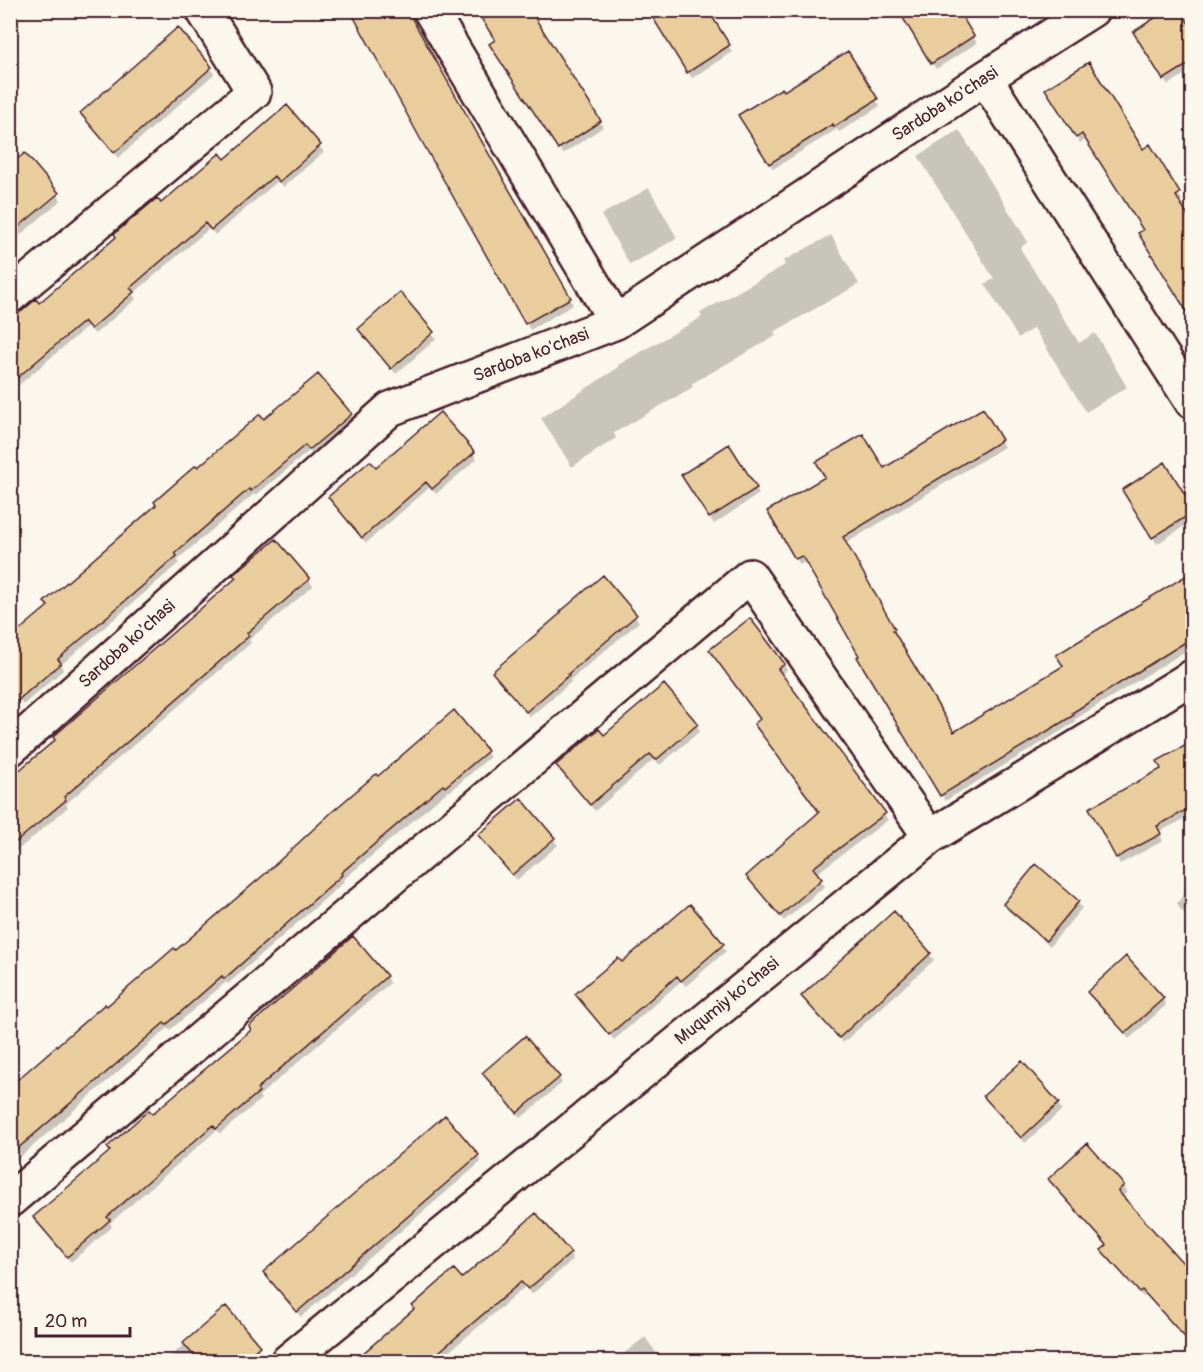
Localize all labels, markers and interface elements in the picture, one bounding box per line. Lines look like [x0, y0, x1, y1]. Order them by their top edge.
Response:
street label: Sardoba ko'chasi [888, 61, 1002, 147]
street label: Sardoba ko'chasi [470, 322, 592, 388]
street label: Sardoba ko'chasi [74, 595, 180, 693]
street label: Muqumiy ko'chasi [670, 952, 784, 1050]
scale bar [36, 1300, 130, 1338]
text: 20 m [45, 1310, 87, 1333]

